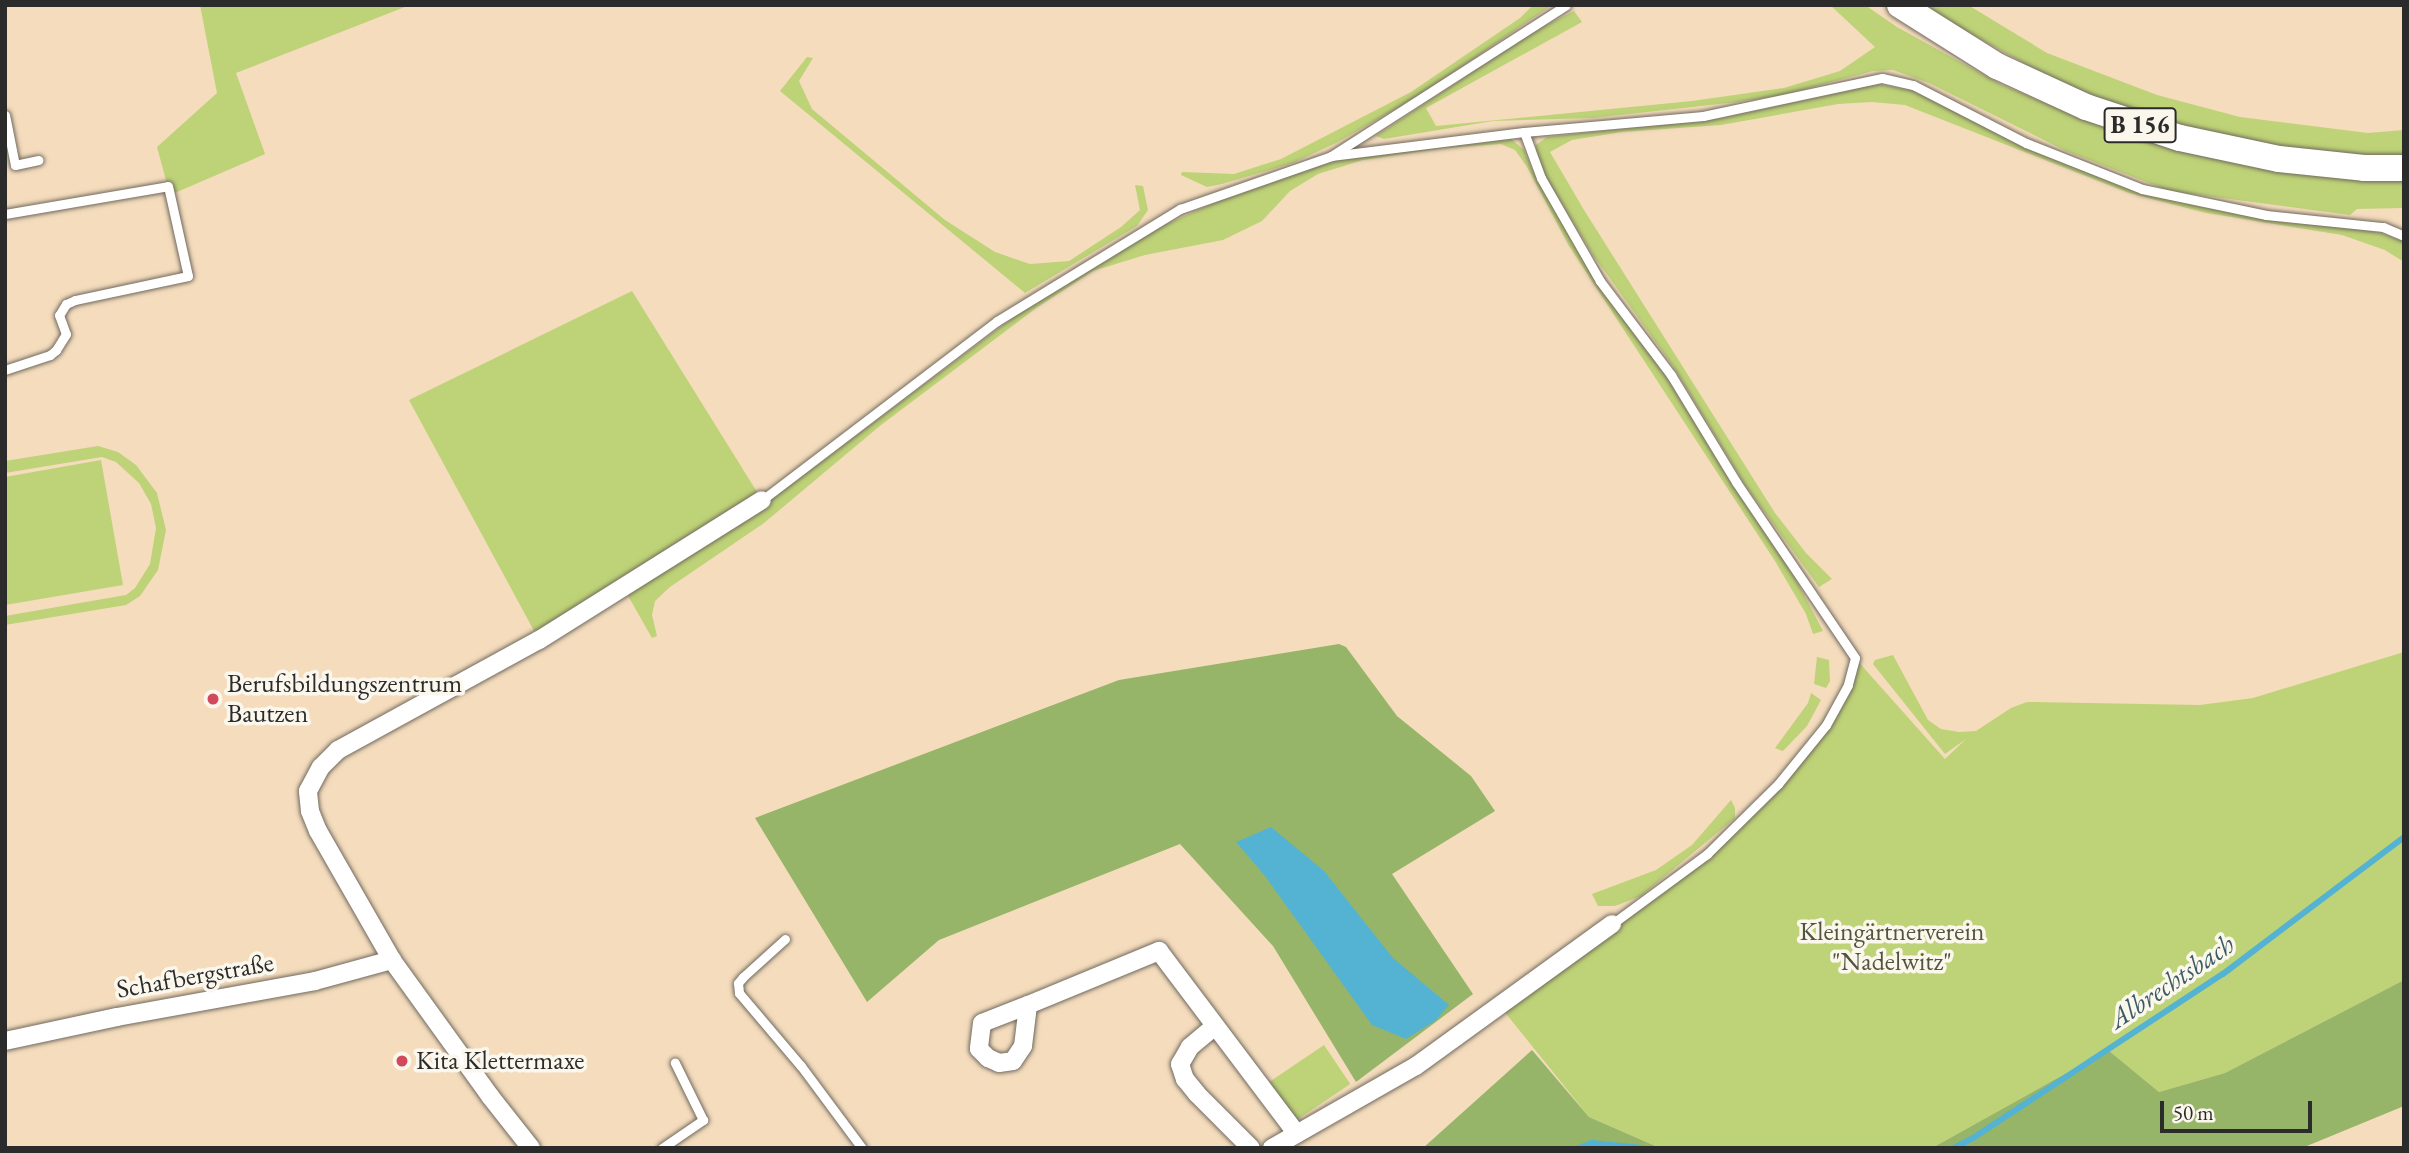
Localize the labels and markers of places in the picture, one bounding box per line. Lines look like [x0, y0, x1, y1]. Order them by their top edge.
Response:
place label: Berufsbildungszentrum Bautzen [227, 668, 462, 730]
marker: Berufsbildungszentrum Bautzen [205, 691, 221, 707]
place label: Kita Klettermaxe [416, 1045, 584, 1077]
marker: Kita Klettermaxe [394, 1053, 410, 1069]

